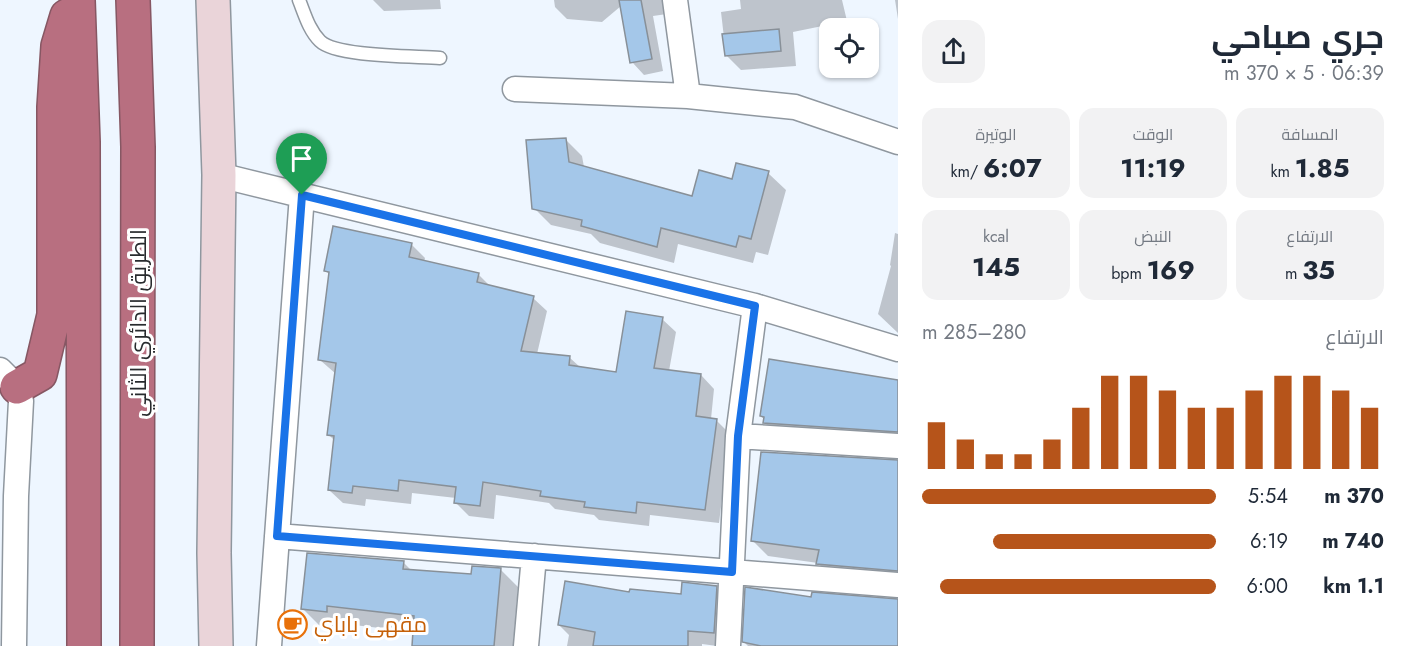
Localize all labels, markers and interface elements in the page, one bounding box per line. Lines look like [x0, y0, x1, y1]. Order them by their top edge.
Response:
text: جري صباحي [1211, 13, 1384, 60]
map controls [819, 18, 879, 78]
button: locate [819, 18, 879, 78]
button: share [922, 20, 985, 83]
text: 06:39 · 5 × 370 m [1224, 59, 1384, 88]
text: الوتيرة [975, 123, 1017, 146]
text: الوقت [1133, 123, 1173, 146]
text: المسافة [1282, 123, 1338, 146]
pin [276, 133, 327, 195]
icon: arrive [285, 142, 318, 175]
text: 6:07 [983, 149, 1042, 187]
text: 11:19 [1120, 149, 1186, 187]
text: 1.85 [1295, 149, 1350, 187]
text: /km [950, 160, 983, 183]
text: km [1270, 160, 1295, 183]
text: kcal [983, 225, 1009, 248]
text: النبض [1134, 225, 1172, 248]
text: الارتفاع [1287, 225, 1333, 248]
street label: الطريق الدائري الثاني [122, 229, 155, 417]
text: 145 [972, 248, 1020, 286]
text: 169 [1147, 251, 1195, 289]
text: 35 [1302, 251, 1335, 289]
text: bpm [1111, 262, 1147, 285]
text: m [1285, 262, 1302, 285]
text: 280–285 m [922, 318, 1026, 347]
text: الارتفاع [1325, 323, 1384, 352]
text: 5:54 [1248, 482, 1288, 511]
text: 370 m [1324, 482, 1384, 511]
text: 6:19 [1250, 527, 1288, 556]
text: 740 m [1322, 527, 1384, 556]
text: 6:00 [1246, 572, 1288, 601]
text: 1.1 km [1323, 572, 1384, 601]
cafe icon: مقهى باباي [277, 608, 309, 640]
place label: مقهى باباي [314, 608, 427, 641]

